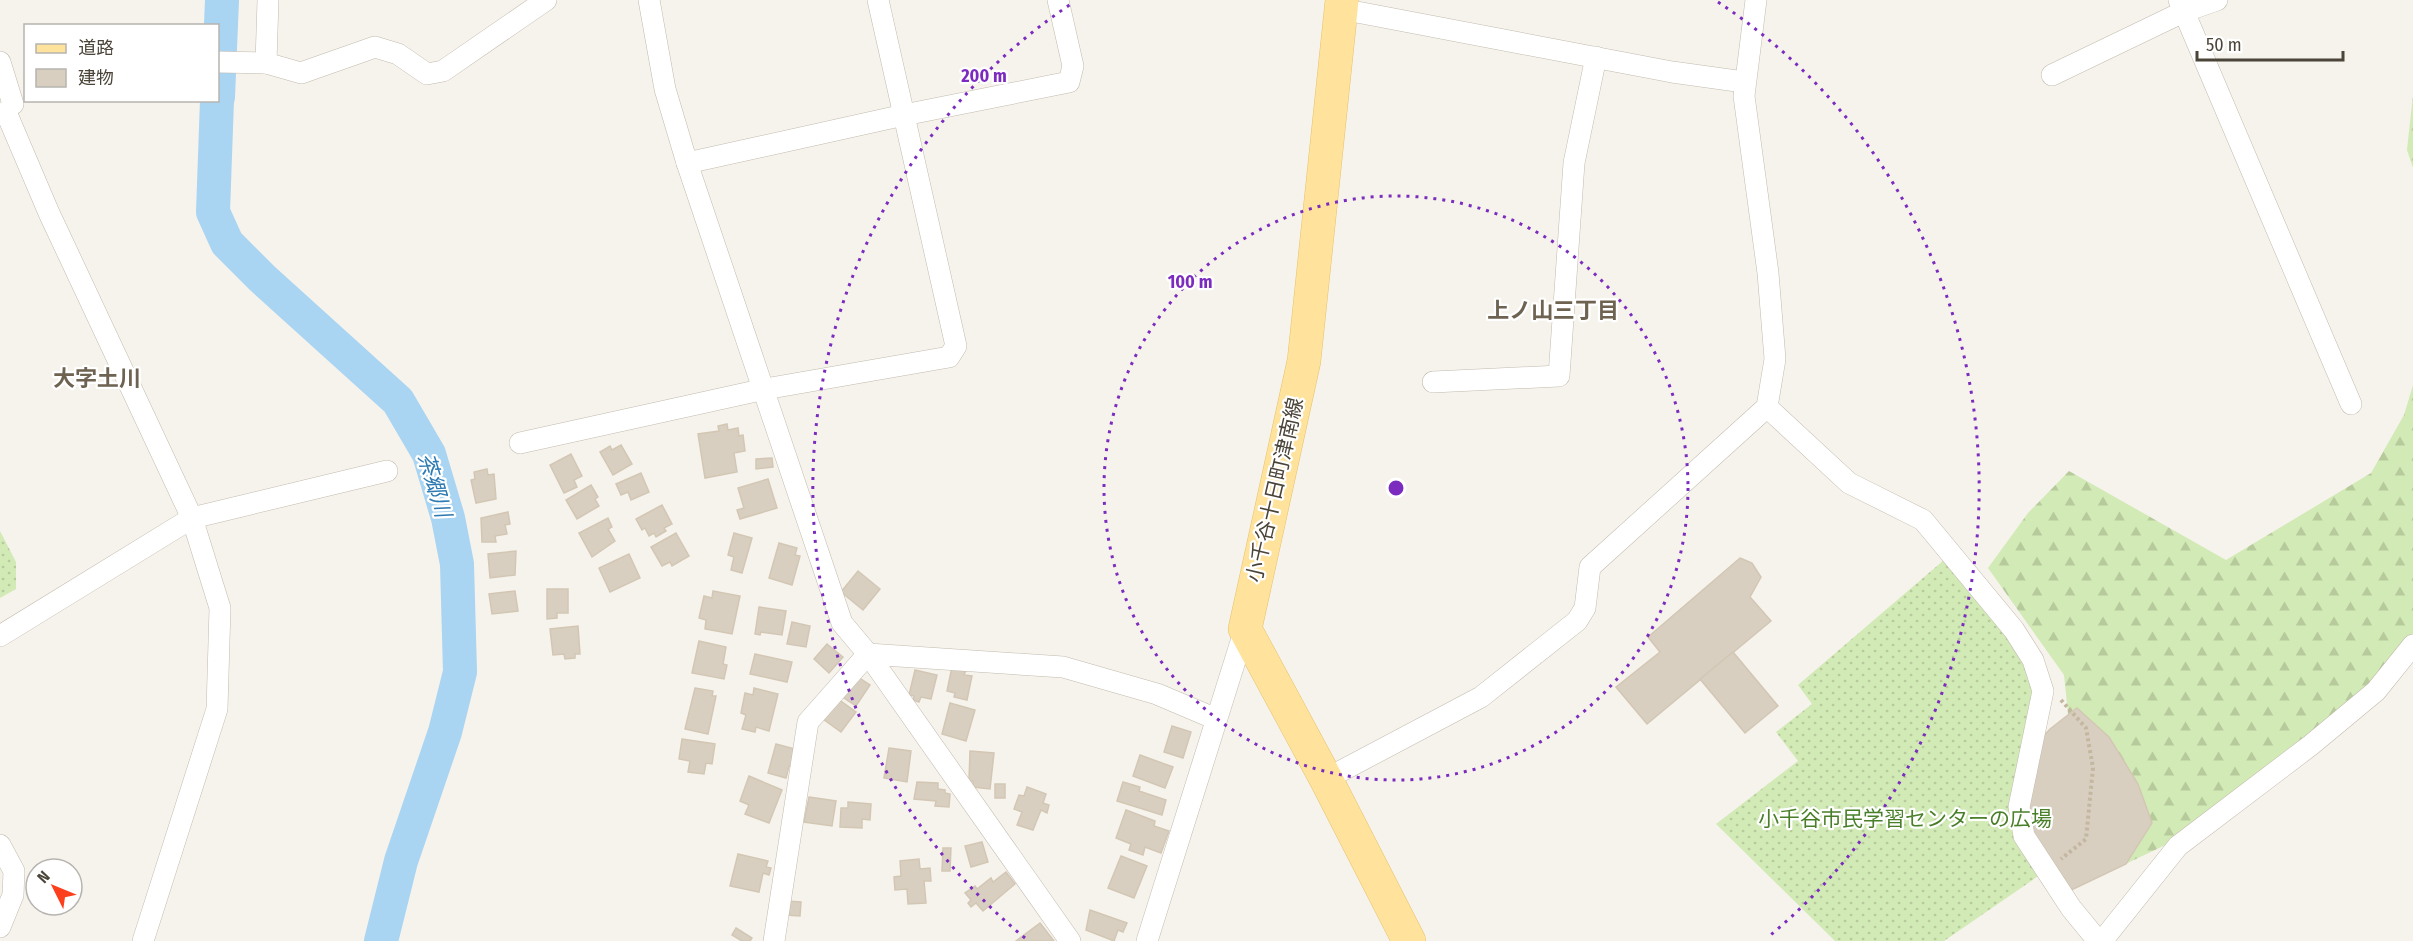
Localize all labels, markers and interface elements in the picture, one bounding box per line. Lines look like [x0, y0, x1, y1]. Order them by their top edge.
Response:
legend [24, 24, 219, 102]
scale bar [2197, 24, 2342, 62]
text: 50 m [2206, 34, 2242, 56]
text: 道路 [78, 37, 114, 59]
text: 200 m [960, 65, 1007, 87]
text: 建物 [78, 67, 114, 89]
text: 100 m [1168, 271, 1212, 293]
district label: 上ノ山三丁目 [1487, 297, 1619, 324]
district label: 大字土川 [53, 365, 141, 392]
street label: 小千谷十日町津南線 [1241, 395, 1309, 585]
water label: 茶郷川 [412, 450, 458, 523]
centre of rings [1386, 478, 1406, 498]
park label: 小千谷市民学習センターの広場 [1758, 806, 2052, 832]
north arrow [24, 857, 84, 917]
text: N [33, 867, 54, 887]

